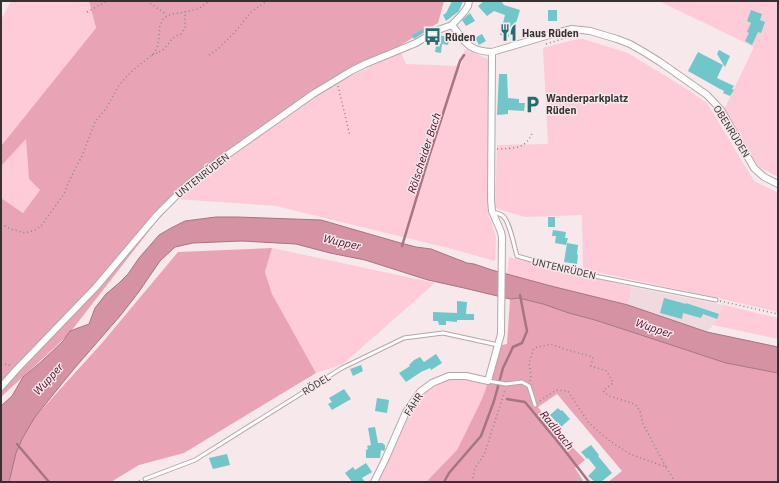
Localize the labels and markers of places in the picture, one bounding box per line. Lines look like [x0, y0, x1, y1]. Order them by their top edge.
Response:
restaurant icon: Haus Rüden [499, 23, 519, 43]
bus stop icon: Rüden [422, 27, 442, 47]
place label: Haus Rüden [522, 27, 579, 40]
place label: Rüden [445, 31, 475, 44]
place label: Wanderparkplatz Rüden [546, 92, 628, 117]
parking icon: Wanderparkplatz Rüden [523, 94, 543, 114]

